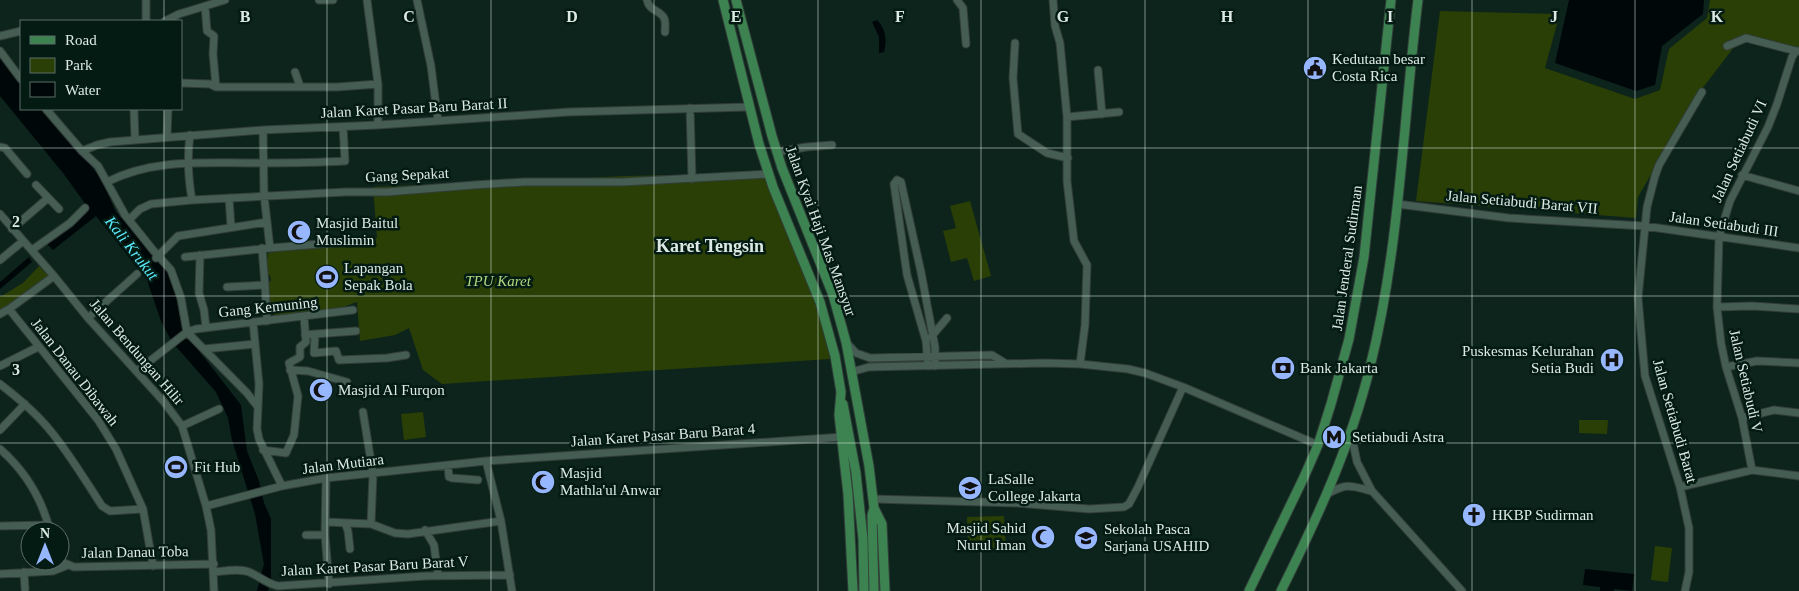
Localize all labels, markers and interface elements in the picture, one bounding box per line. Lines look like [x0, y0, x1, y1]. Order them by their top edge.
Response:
text: B [240, 8, 251, 25]
text: C [403, 8, 415, 25]
text: D [566, 8, 578, 25]
text: E [731, 8, 741, 25]
text: F [895, 8, 905, 25]
text: G [1057, 8, 1070, 25]
text: H [1221, 8, 1234, 25]
text: I [1387, 8, 1393, 25]
text: J [1550, 8, 1558, 25]
text: K [1711, 8, 1724, 25]
legend [20, 20, 182, 110]
text: Road [65, 32, 97, 48]
place label: Kedutaan besar Costa Rica [1332, 51, 1425, 84]
public building icon: Kedutaan besar Costa Rica [1302, 55, 1328, 81]
text: Park [65, 57, 93, 73]
text: Water [65, 82, 100, 98]
street label: Jalan Karet Pasar Baru Barat II [320, 95, 508, 121]
street label: Jalan Setiabudi VI [1708, 98, 1770, 204]
street label: Jalan Kyai Haji Mas Mansyur [783, 144, 859, 318]
street label: Gang Sepakat [365, 165, 450, 185]
street label: Jalan Jenderal Sudirman [1329, 184, 1365, 332]
street label: Jalan Setiabudi Barat VII [1446, 187, 1598, 217]
street label: Jalan Setiabudi III [1668, 208, 1780, 240]
water label: Kali Krukut [101, 212, 162, 284]
text: 2 [12, 213, 20, 230]
place label: Masjid Baitul Muslimin [316, 215, 398, 248]
mosque icon: Masjid Baitul Muslimin [286, 219, 312, 245]
district label: Karet Tengsin [656, 236, 764, 256]
place label: Lapangan Sepak Bola [344, 260, 413, 293]
sports icon: Lapangan Sepak Bola [314, 264, 340, 290]
park label: TPU Karet [465, 273, 532, 289]
street label: Gang Kemuning [218, 294, 319, 320]
street label: Jalan Bendungan Hilir [87, 296, 187, 408]
street label: Jalan Danau Dibawah [28, 315, 122, 429]
street label: Jalan Setiabudi V [1726, 328, 1766, 434]
place label: Puskesmas Kelurahan Setia Budi [1462, 343, 1594, 376]
hospital icon: Puskesmas Kelurahan Setia Budi [1599, 347, 1625, 373]
bank icon: Bank Jakarta [1270, 355, 1296, 381]
street label: Jalan Setiabudi Barat [1650, 358, 1700, 485]
place label: Bank Jakarta [1300, 360, 1378, 376]
text: 3 [12, 361, 20, 378]
mosque icon: Masjid Al Furqon [308, 377, 334, 403]
place label: Masjid Al Furqon [338, 382, 445, 398]
street label: Jalan Karet Pasar Baru Barat 4 [570, 421, 756, 449]
metro station icon: Setiabudi Astra [1321, 424, 1347, 450]
place label: Setiabudi Astra [1352, 429, 1444, 445]
street label: Jalan Mutiara [301, 451, 385, 477]
sports icon: Fit Hub [163, 454, 189, 480]
place label: Fit Hub [194, 459, 240, 475]
place label: Masjid Mathla'ul Anwar [560, 465, 661, 498]
mosque icon: Masjid Mathla'ul Anwar [530, 469, 556, 495]
place label: LaSalle College Jakarta [988, 471, 1081, 504]
school or university icon: LaSalle College Jakarta [957, 475, 983, 501]
church icon: HKBP Sudirman [1461, 502, 1487, 528]
place label: HKBP Sudirman [1492, 507, 1594, 523]
place label: Masjid Sahid Nurul Iman [946, 520, 1026, 553]
north arrow [20, 521, 70, 571]
place label: Sekolah Pasca Sarjana USAHID [1104, 521, 1210, 554]
mosque icon: Masjid Sahid Nurul Iman [1030, 524, 1056, 550]
school or university icon: Sekolah Pasca Sarjana USAHID [1073, 525, 1099, 551]
text: N [40, 526, 50, 541]
street label: Jalan Danau Toba [81, 543, 189, 561]
street label: Jalan Karet Pasar Baru Barat V [281, 553, 469, 579]

